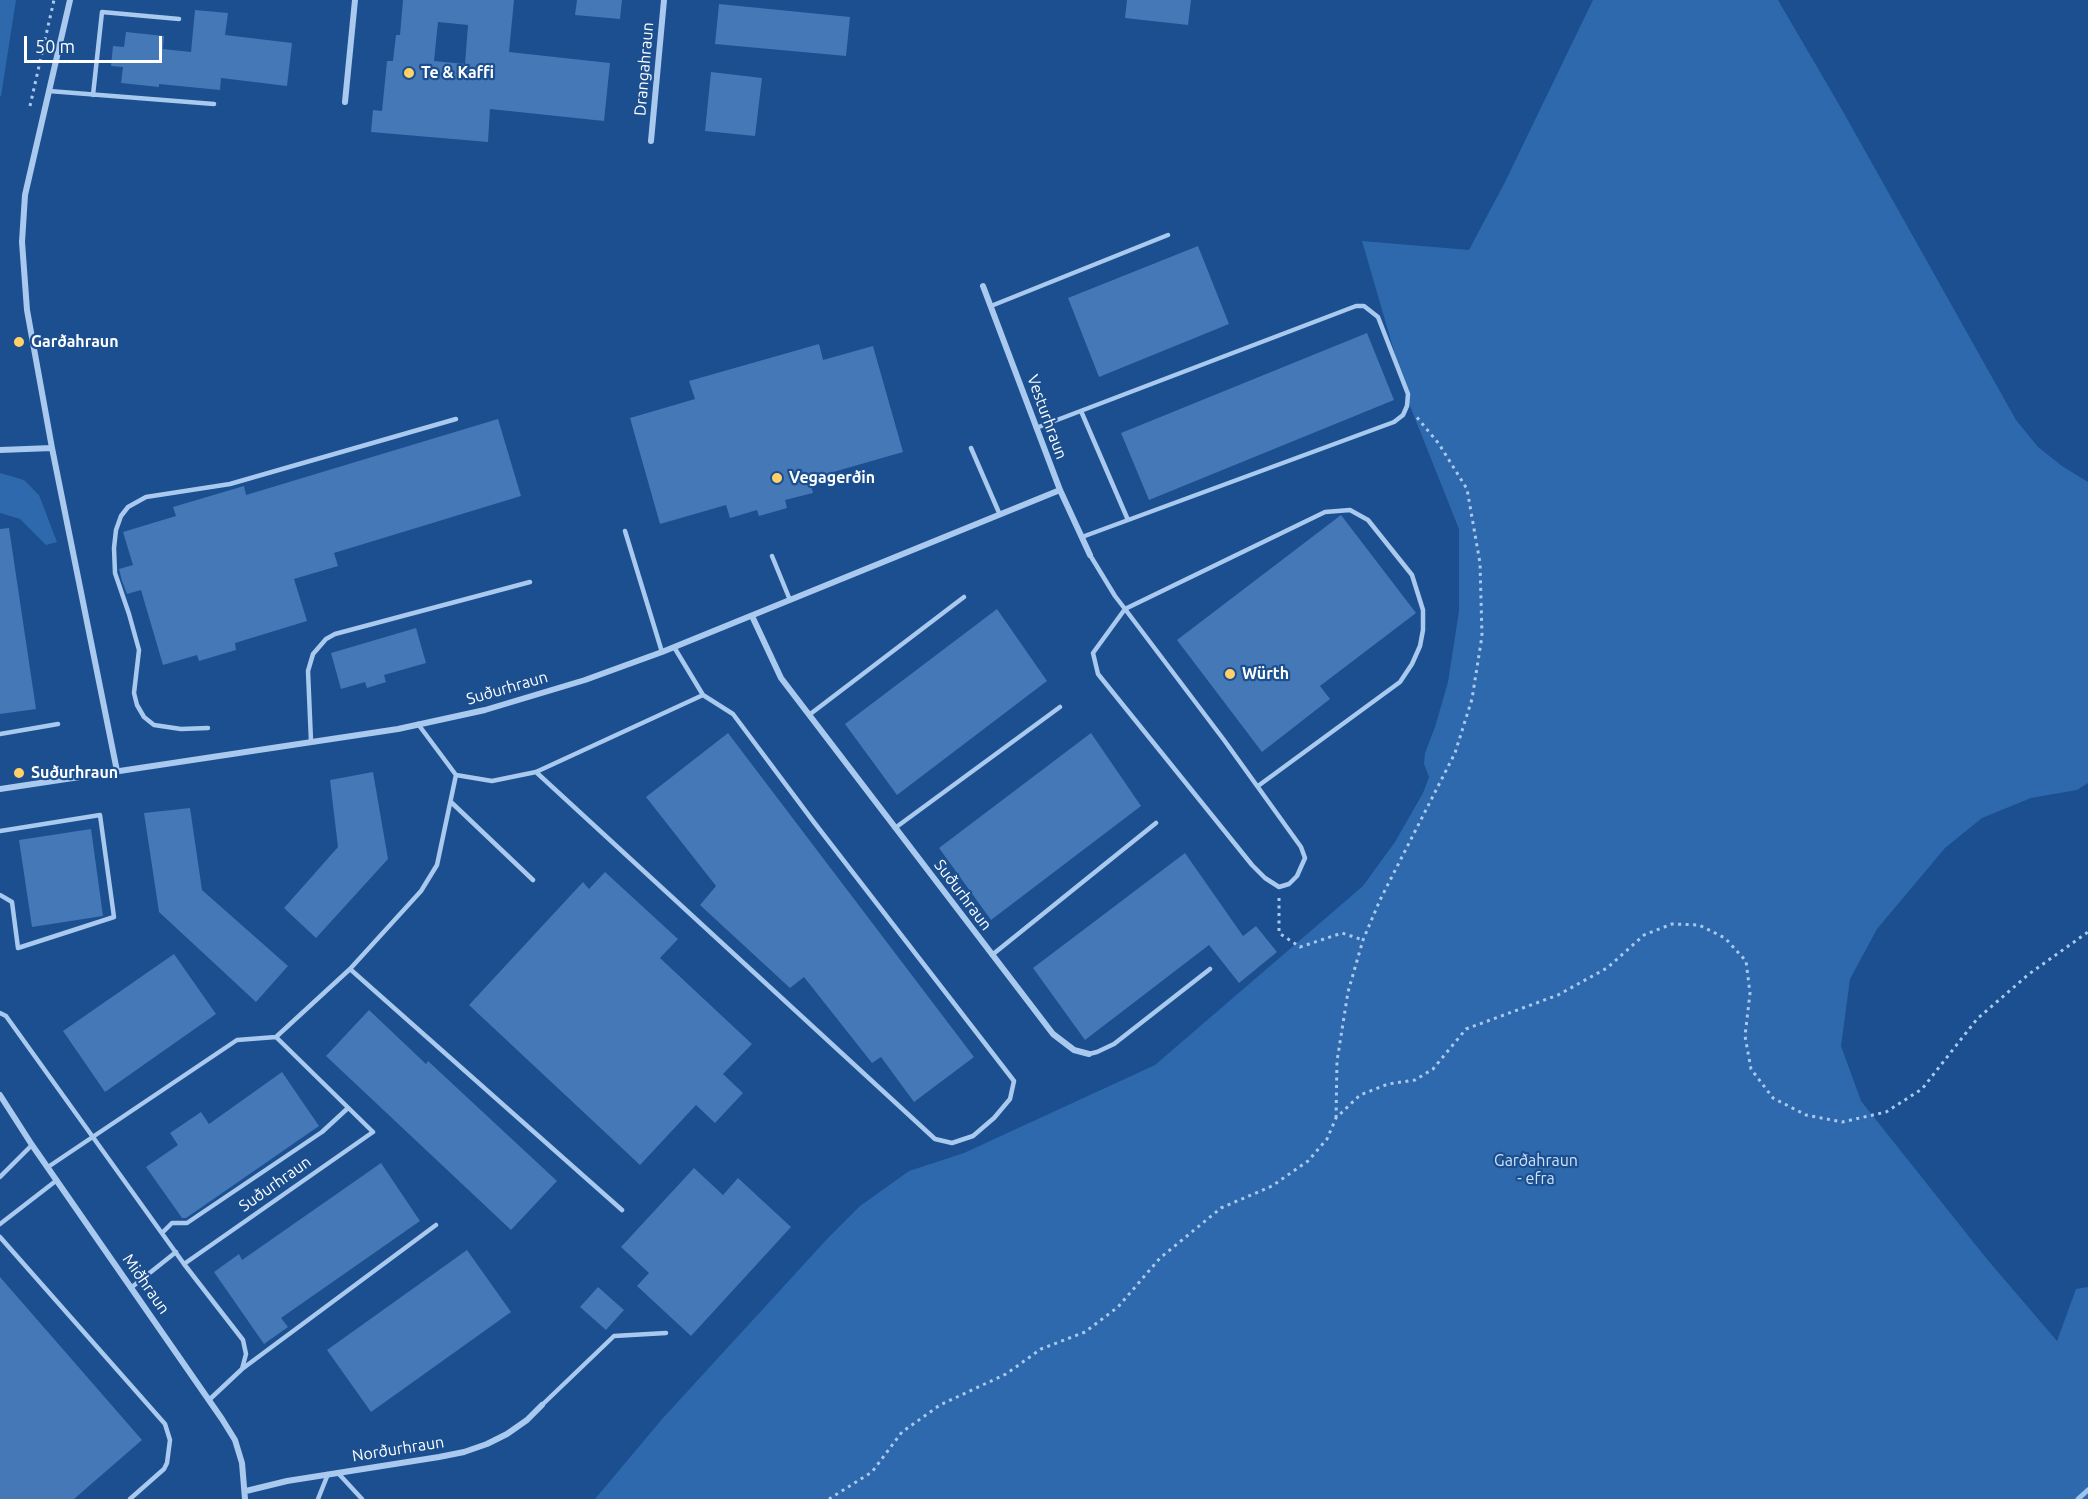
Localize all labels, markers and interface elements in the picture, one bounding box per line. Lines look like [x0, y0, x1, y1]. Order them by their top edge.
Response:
street label: Drangahraun [630, 21, 658, 117]
scale bar [27, 24, 165, 62]
text: 50 m [35, 36, 75, 56]
place label: Te & Kaffi [421, 63, 494, 83]
marker: Te & Kaffi [402, 66, 416, 80]
place label: Garðahraun [31, 332, 119, 352]
marker: Garðahraun [12, 335, 26, 349]
street label: Vesturhraun [1023, 372, 1071, 462]
place label: Vegagerðin [789, 468, 875, 488]
marker: Vegagerðin [770, 471, 784, 485]
place label: Würth [1242, 664, 1289, 684]
street label: Suðurhraun [464, 667, 550, 709]
marker: Würth [1223, 667, 1237, 681]
place label: Suðurhraun [31, 763, 118, 783]
marker: Suðurhraun [12, 766, 26, 780]
street label: Suðurhraun [930, 856, 996, 934]
park label: Garðahraun - efra [1494, 1151, 1578, 1189]
street label: Suðurhraun [235, 1152, 315, 1216]
street label: Miðhraun [118, 1250, 174, 1318]
street label: Norðurhraun [351, 1432, 445, 1466]

